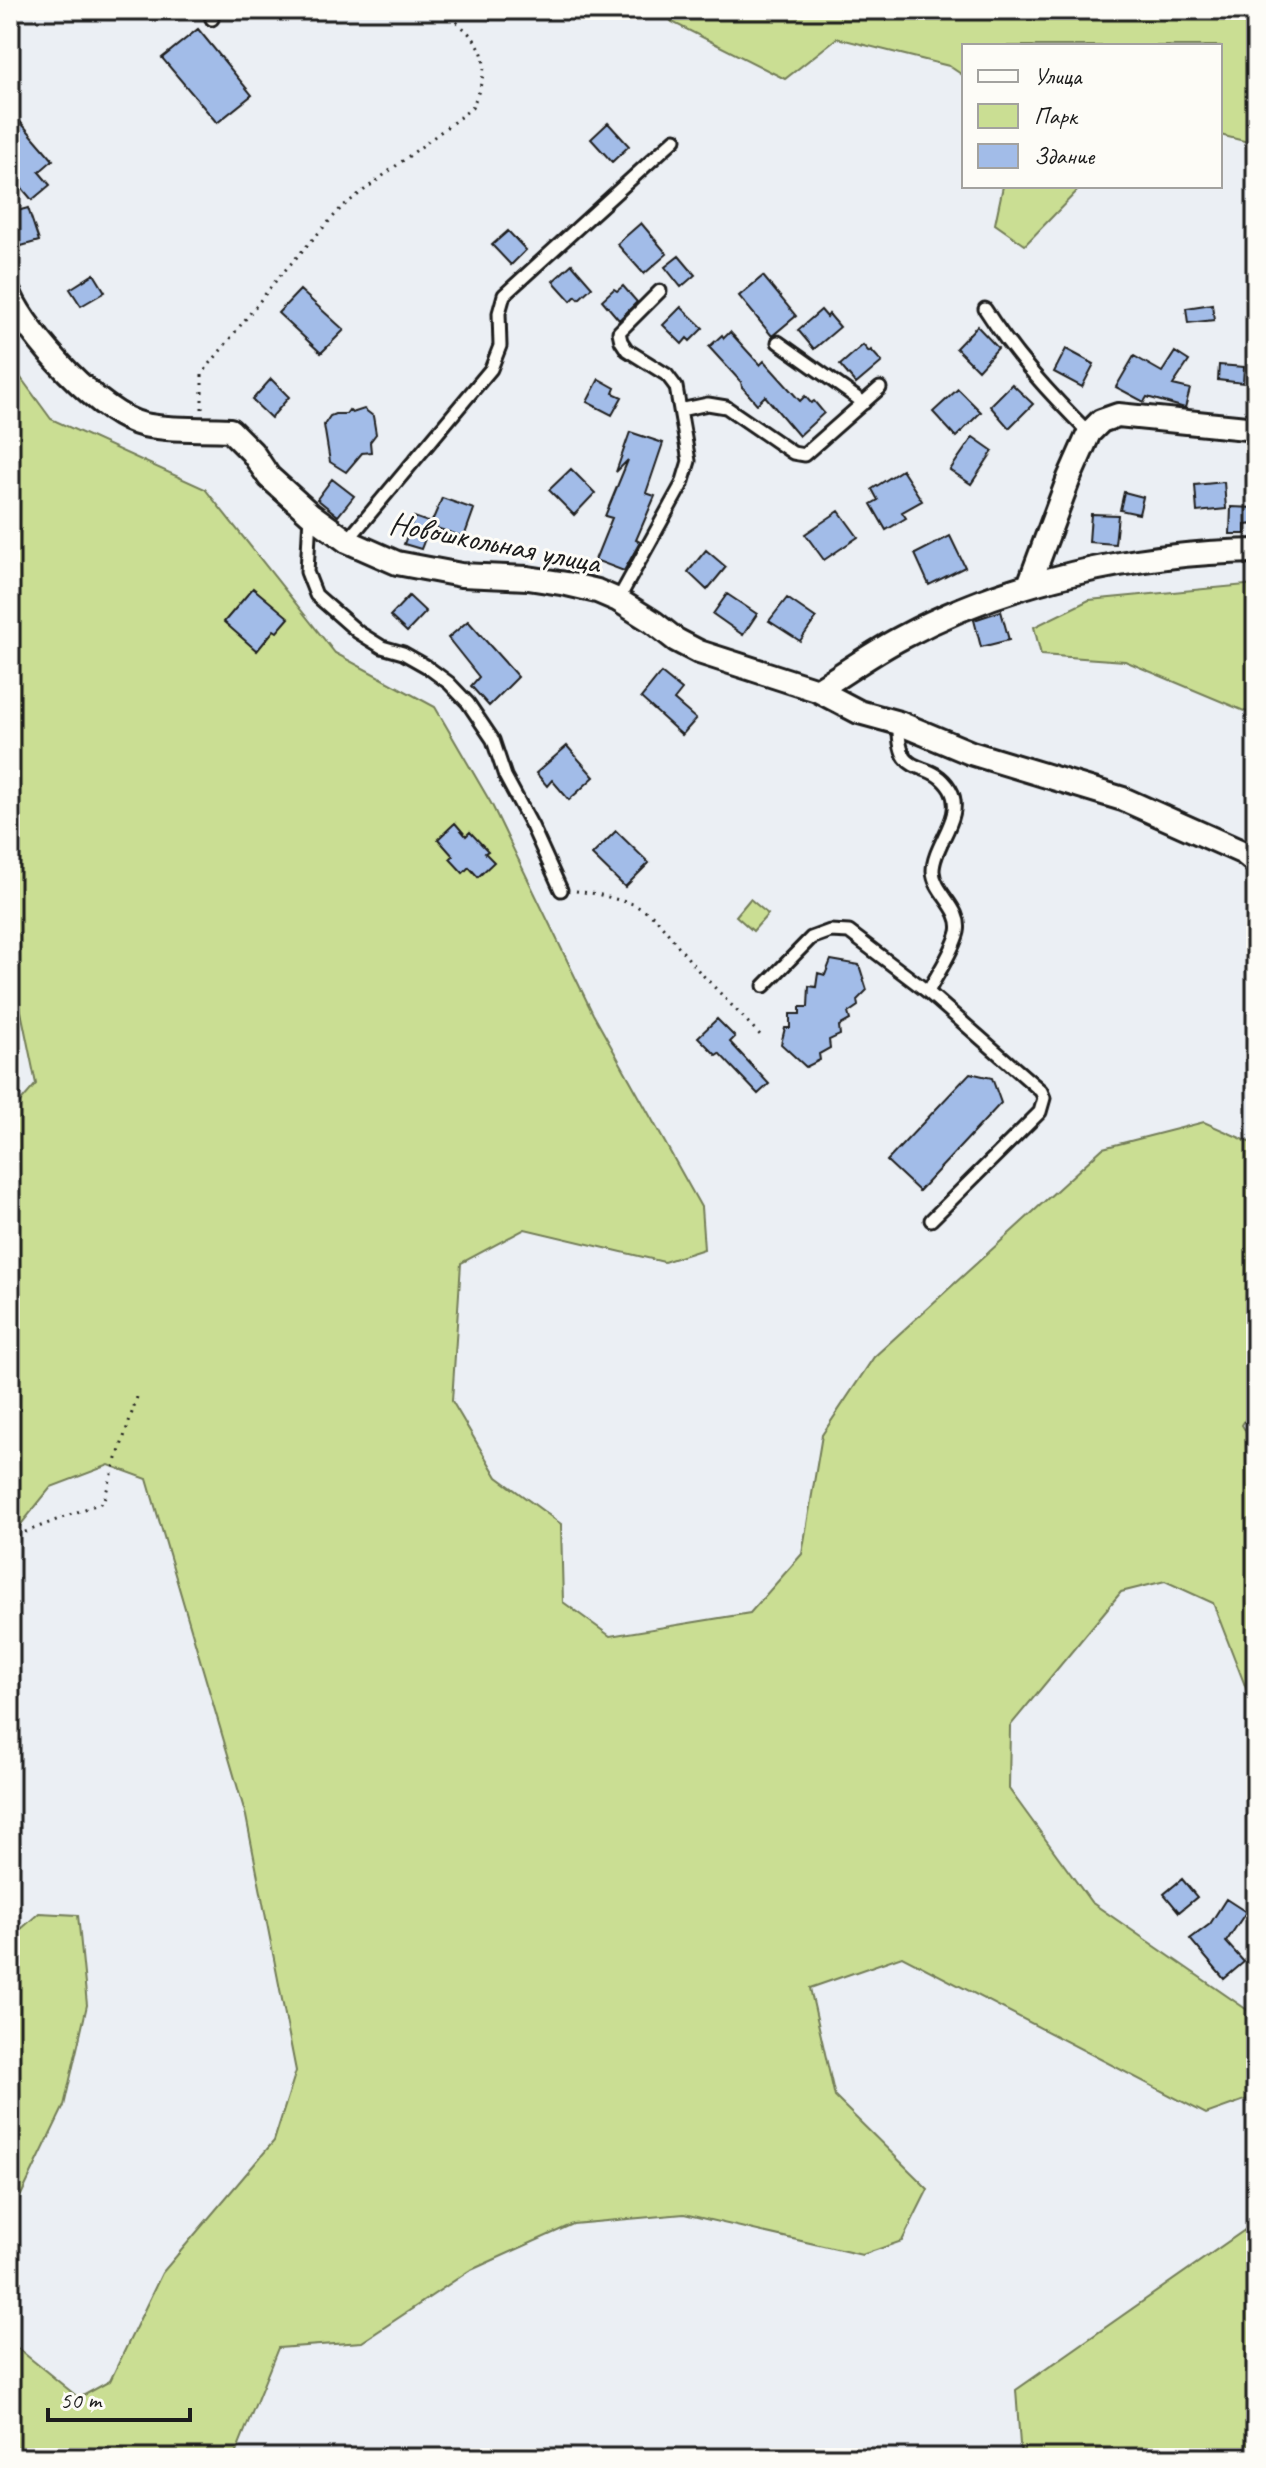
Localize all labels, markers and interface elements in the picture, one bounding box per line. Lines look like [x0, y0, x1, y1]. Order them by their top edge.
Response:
legend [962, 44, 1222, 188]
text: Улица [1034, 61, 1083, 91]
text: Парк [1034, 101, 1079, 131]
text: Здание [1034, 141, 1096, 171]
street label: Новошкольная улица [386, 502, 606, 583]
scale bar [48, 2372, 190, 2422]
text: 50 m [60, 2385, 103, 2415]

